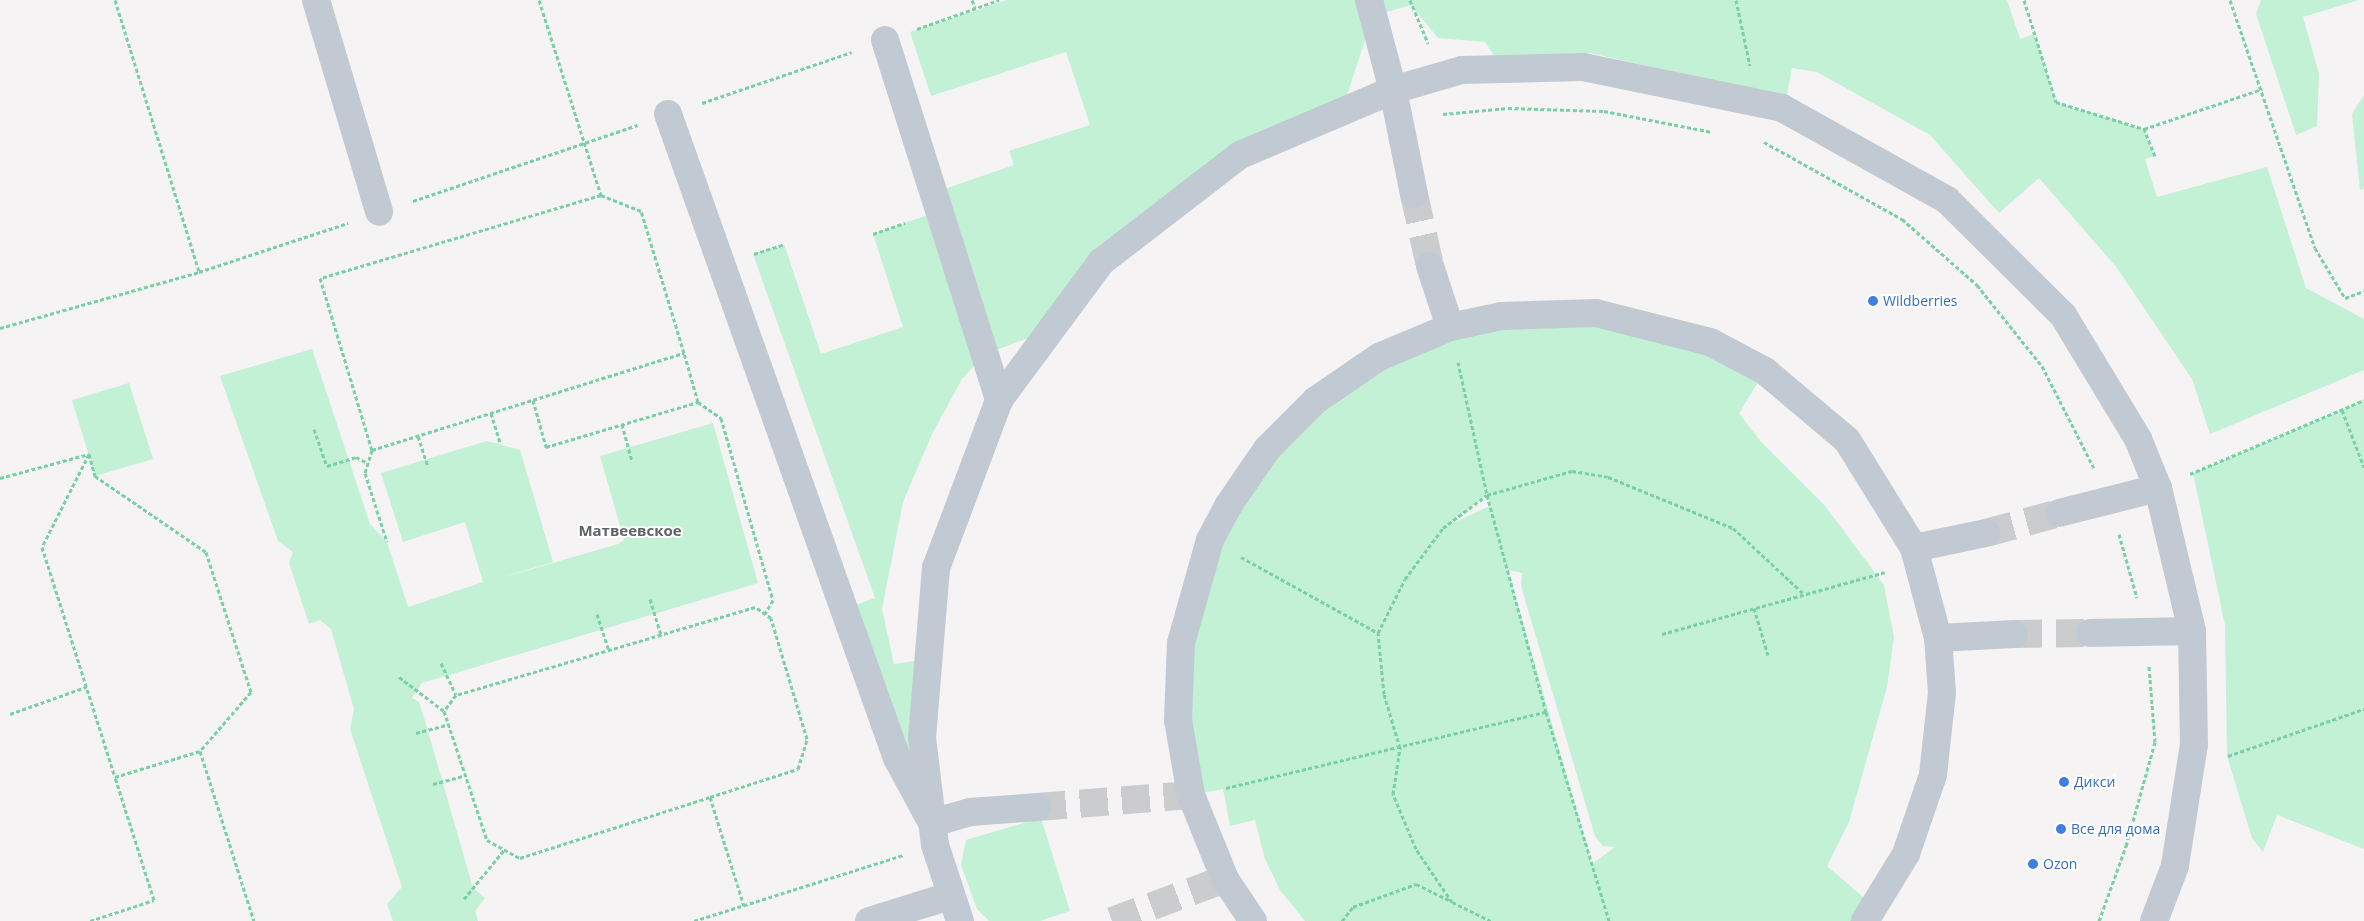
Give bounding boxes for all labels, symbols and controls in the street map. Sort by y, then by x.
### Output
place label: Wildberries [1883,293,1957,309]
marker: Wildberries [1867,295,1879,307]
district label: Матвеевское [578,522,682,540]
place label: Дикси [2074,774,2115,790]
marker: Дикси [2058,776,2070,788]
place label: Все для дома [2071,821,2160,837]
marker: Все для дома [2055,823,2067,835]
place label: Ozon [2043,856,2077,872]
marker: Ozon [2027,858,2039,870]

